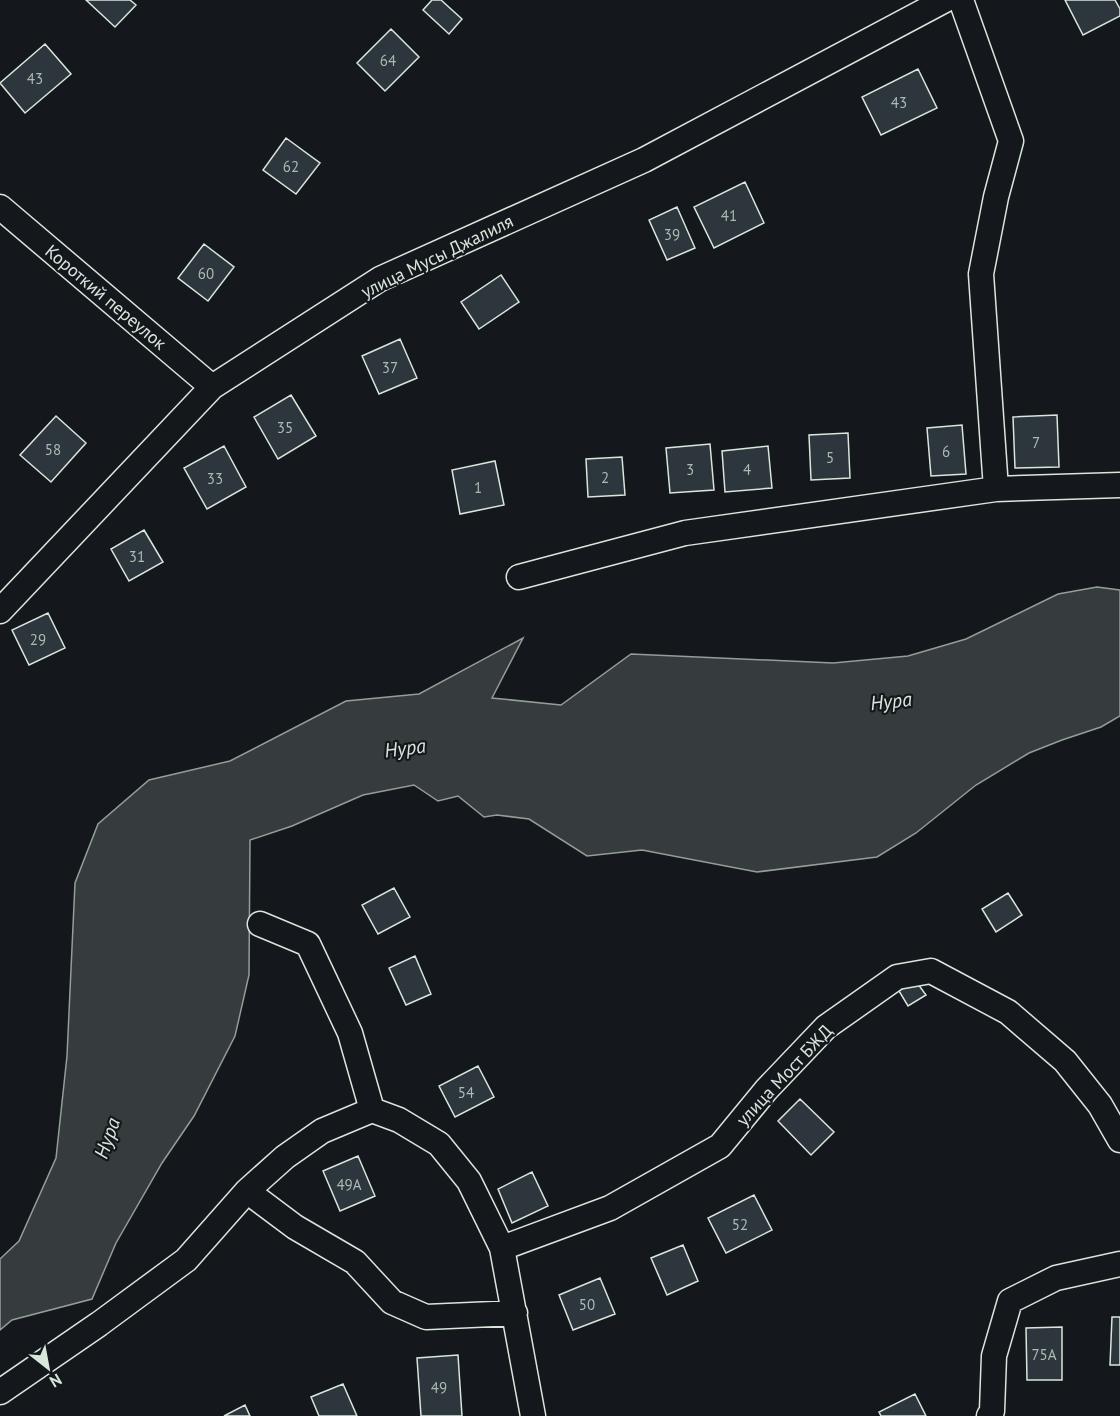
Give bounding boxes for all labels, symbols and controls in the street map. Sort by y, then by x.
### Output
house number: 64 [380,51,396,70]
house number: 43 [27,69,43,88]
house number: 43 [891,93,907,112]
house number: 62 [283,157,299,176]
house number: 41 [721,206,737,225]
street label: улица Мусы Джалиля [357,209,517,303]
house number: 39 [664,225,680,244]
street label: Короткий переулок [41,239,172,355]
house number: 60 [198,264,214,283]
house number: 37 [382,358,398,377]
house number: 35 [277,418,293,437]
house number: 7 [1032,433,1040,452]
house number: 58 [45,440,61,459]
house number: 6 [942,442,950,461]
house number: 5 [826,448,834,467]
house number: 3 [686,460,694,479]
house number: 4 [743,460,751,479]
house number: 2 [601,468,609,487]
house number: 33 [207,469,223,488]
house number: 1 [474,478,482,497]
house number: 31 [129,547,145,566]
house number: 29 [30,630,46,649]
water label: Нура [869,686,913,716]
water label: Нура [383,733,427,763]
street label: улица Мост БЖД [731,1019,837,1131]
house number: 54 [458,1083,474,1102]
water label: Нура [88,1114,126,1162]
house number: 49А [336,1175,362,1194]
house number: 52 [732,1215,748,1234]
house number: 50 [579,1295,595,1314]
north arrow [18,1338,78,1398]
house number: 75А [1031,1345,1057,1364]
text: N [46,1370,65,1392]
house number: 49 [431,1378,447,1397]

